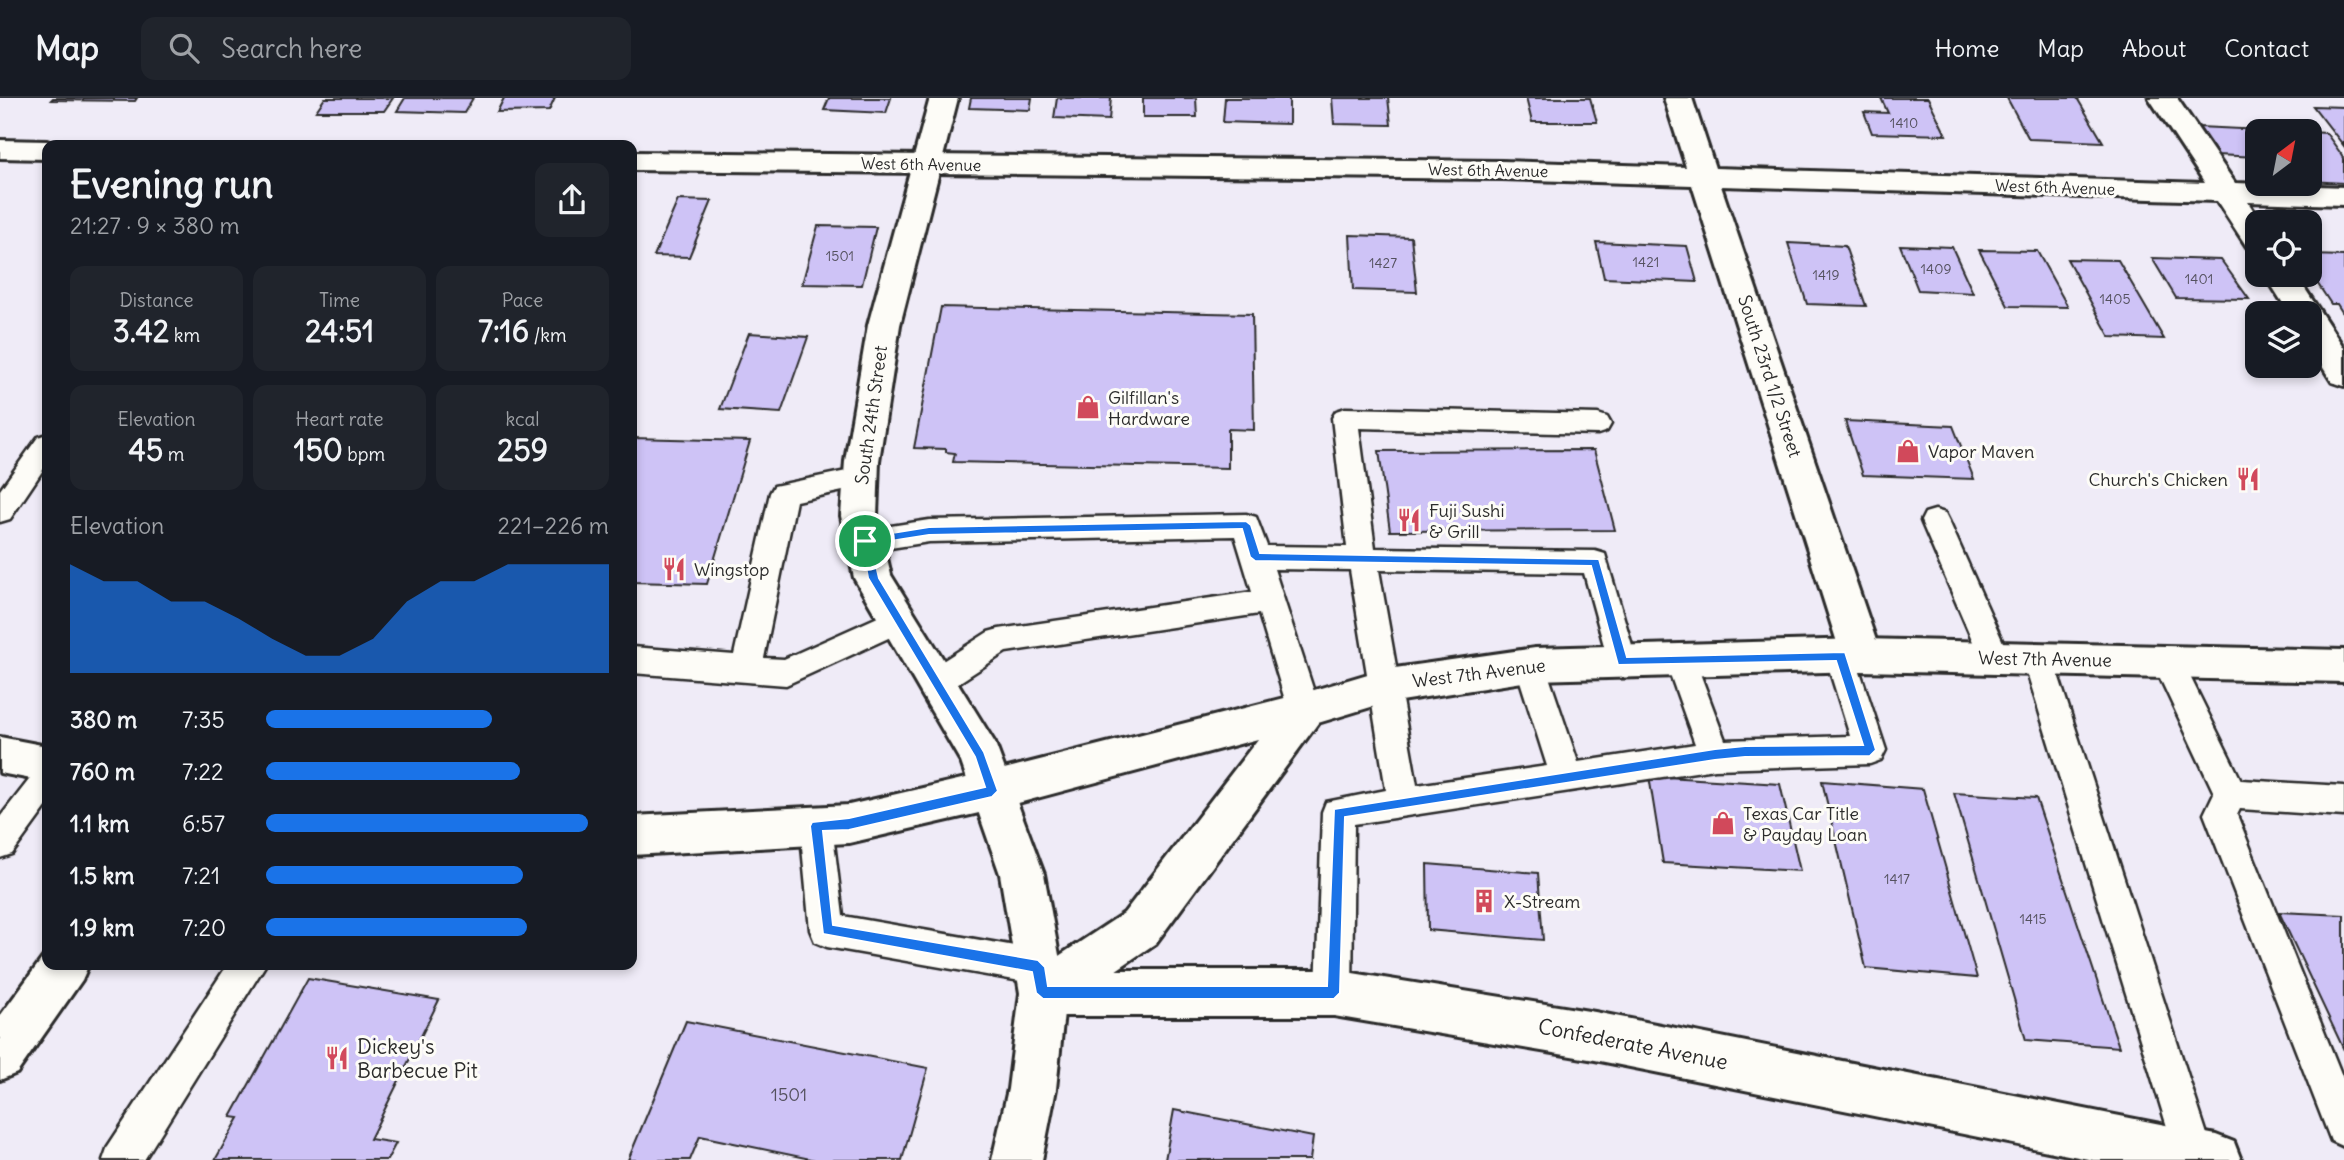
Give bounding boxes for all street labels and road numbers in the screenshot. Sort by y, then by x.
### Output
street label: West 6th Avenue [861,153,981,175]
street label: West 6th Avenue [1428,159,1548,181]
street label: West 6th Avenue [1995,175,2115,199]
street label: South 23rd 1/2 Street [1733,292,1807,460]
street label: South 24th Street [850,344,892,486]
street label: West 7th Avenue [1978,646,2112,672]
street label: West 7th Avenue [1411,653,1547,693]
street label: Confederate Avenue [1536,1012,1730,1076]

